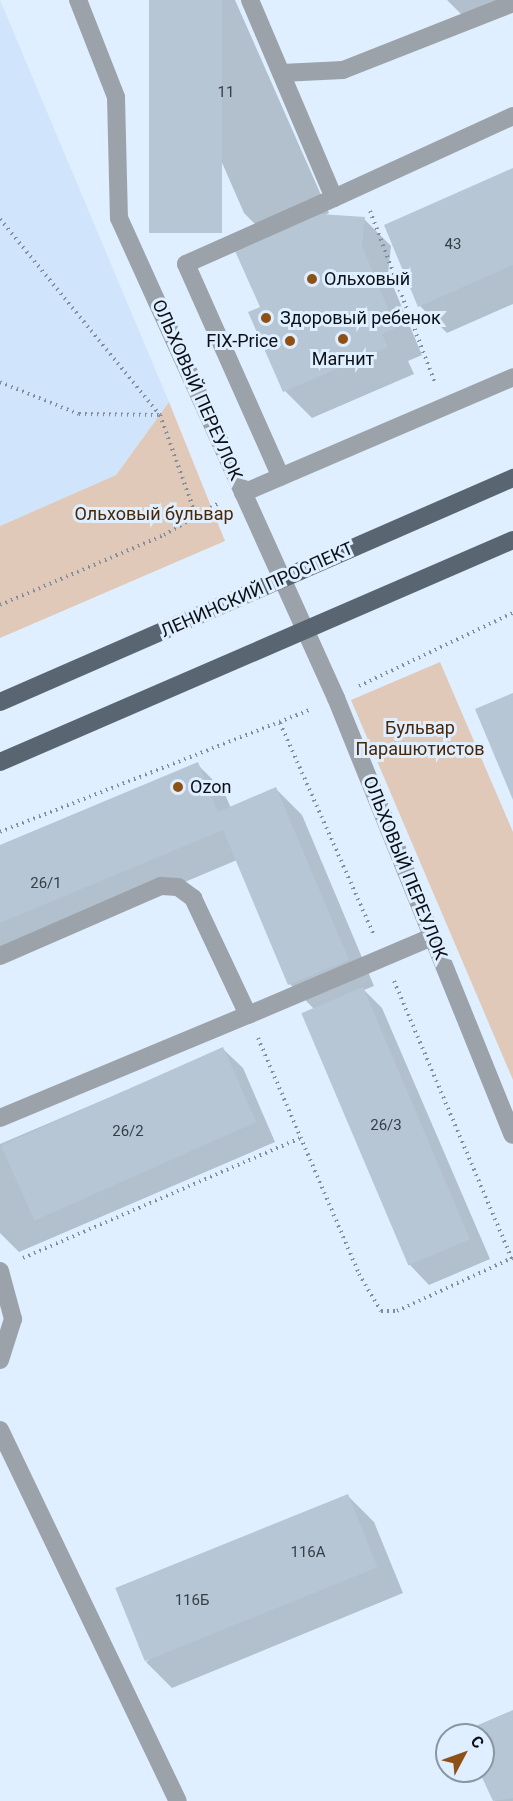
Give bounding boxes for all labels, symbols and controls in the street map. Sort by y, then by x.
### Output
house number: 11 [218,84,234,102]
house number: 43 [445,236,461,254]
place label: Ольховый [324,268,410,290]
marker: Ольховый [305,272,319,286]
street label: ОЛЬХОВЫЙ ПЕРЕУЛОК [147,296,247,484]
place label: Здоровый ребенок [280,307,441,329]
marker: Здоровый ребенок [257,309,275,327]
place label: FIX-Price [206,330,278,352]
marker: Магнит [336,332,350,346]
marker: FIX-Price [283,334,297,348]
place label: Магнит [312,348,374,370]
park label: Ольховый бульвар [74,503,234,525]
street label: ЛЕНИНСКИЙ ПРОСПЕКТ [157,538,357,642]
park label: Бульвар Парашютистов [355,718,485,760]
street label: ОЛЬХОВЫЙ ПЕРЕУЛОК [358,773,452,963]
place label: Ozon [190,776,231,798]
marker: Ozon [171,780,185,794]
house number: 26/1 [30,875,62,893]
house number: 26/3 [370,1117,402,1135]
house number: 26/2 [112,1123,144,1141]
house number: 116А [290,1544,326,1562]
house number: 116Б [175,1592,209,1610]
north arrow [435,1723,495,1783]
text: С [467,1732,488,1752]

